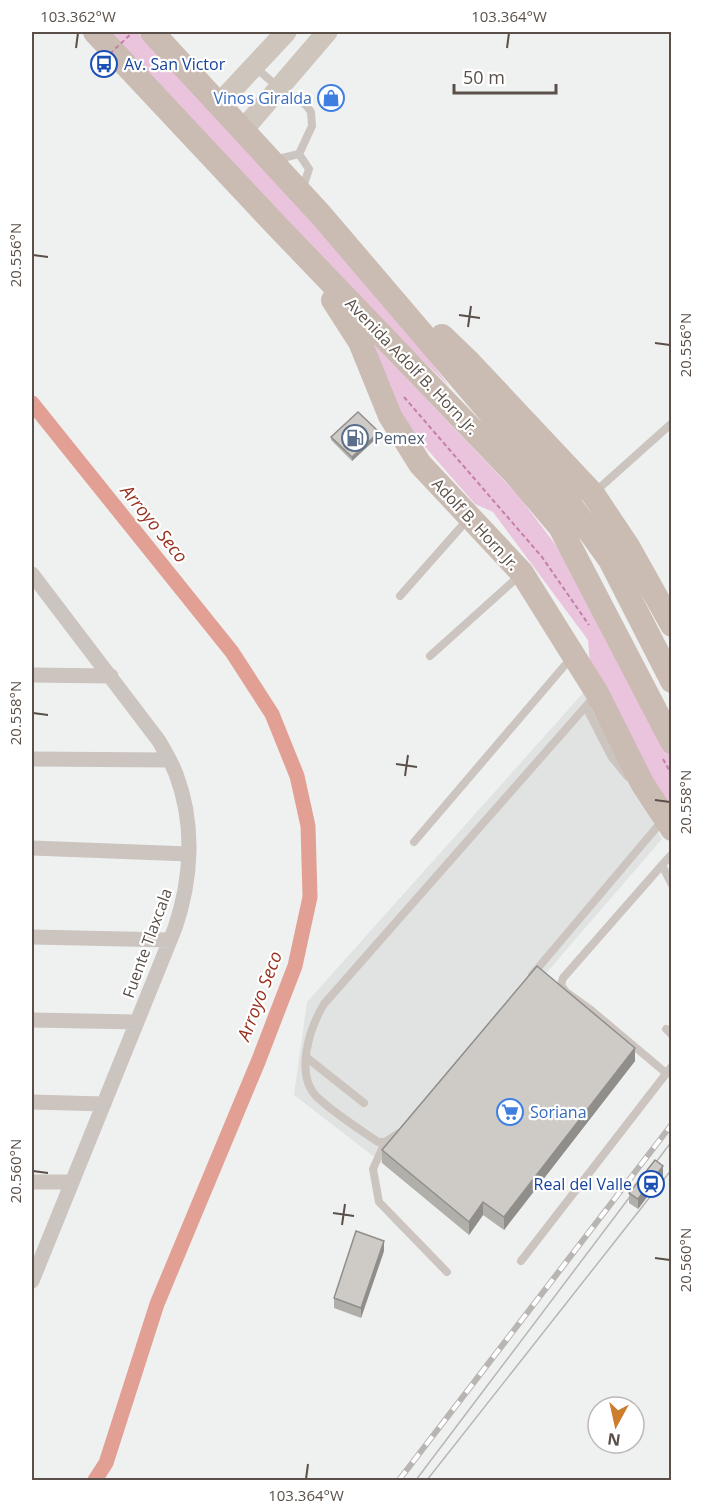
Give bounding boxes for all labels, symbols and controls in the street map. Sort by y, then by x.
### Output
text: 103.362°W [40,6,116,26]
text: 103.364°W [471,6,547,26]
bus stop icon: Av. San Victor [89,49,119,79]
place label: Av. San Victor [124,53,226,75]
scale bar [454,57,556,95]
text: 50 m [463,65,505,89]
shop icon: Vinos Giralda [316,83,346,113]
place label: Vinos Giralda [213,87,312,109]
text: 20.556°N [5,223,25,287]
street label: Avenida Adolf B. Horn Jr. [341,293,483,439]
text: 20.556°N [675,313,695,377]
fuel station icon: Pemex [340,423,370,453]
place label: Pemex [374,427,425,449]
street label: Adolf B. Horn Jr. [427,473,525,575]
water label: Arroyo Seco [115,478,194,567]
text: 20.558°N [5,681,25,745]
text: 20.558°N [675,770,695,834]
street label: Fuente Tlaxcala [117,885,177,1001]
water label: Arroyo Seco [230,948,287,1046]
supermarket icon: Soriana [495,1097,525,1127]
place label: Soriana [530,1101,587,1123]
text: 20.560°N [5,1139,25,1203]
station icon: Real del Valle [636,1169,666,1199]
place label: Real del Valle [534,1173,632,1195]
text: 20.560°N [675,1228,695,1292]
north arrow [586,1395,646,1455]
text: N [606,1428,622,1452]
text: 103.364°W [268,1485,344,1505]

